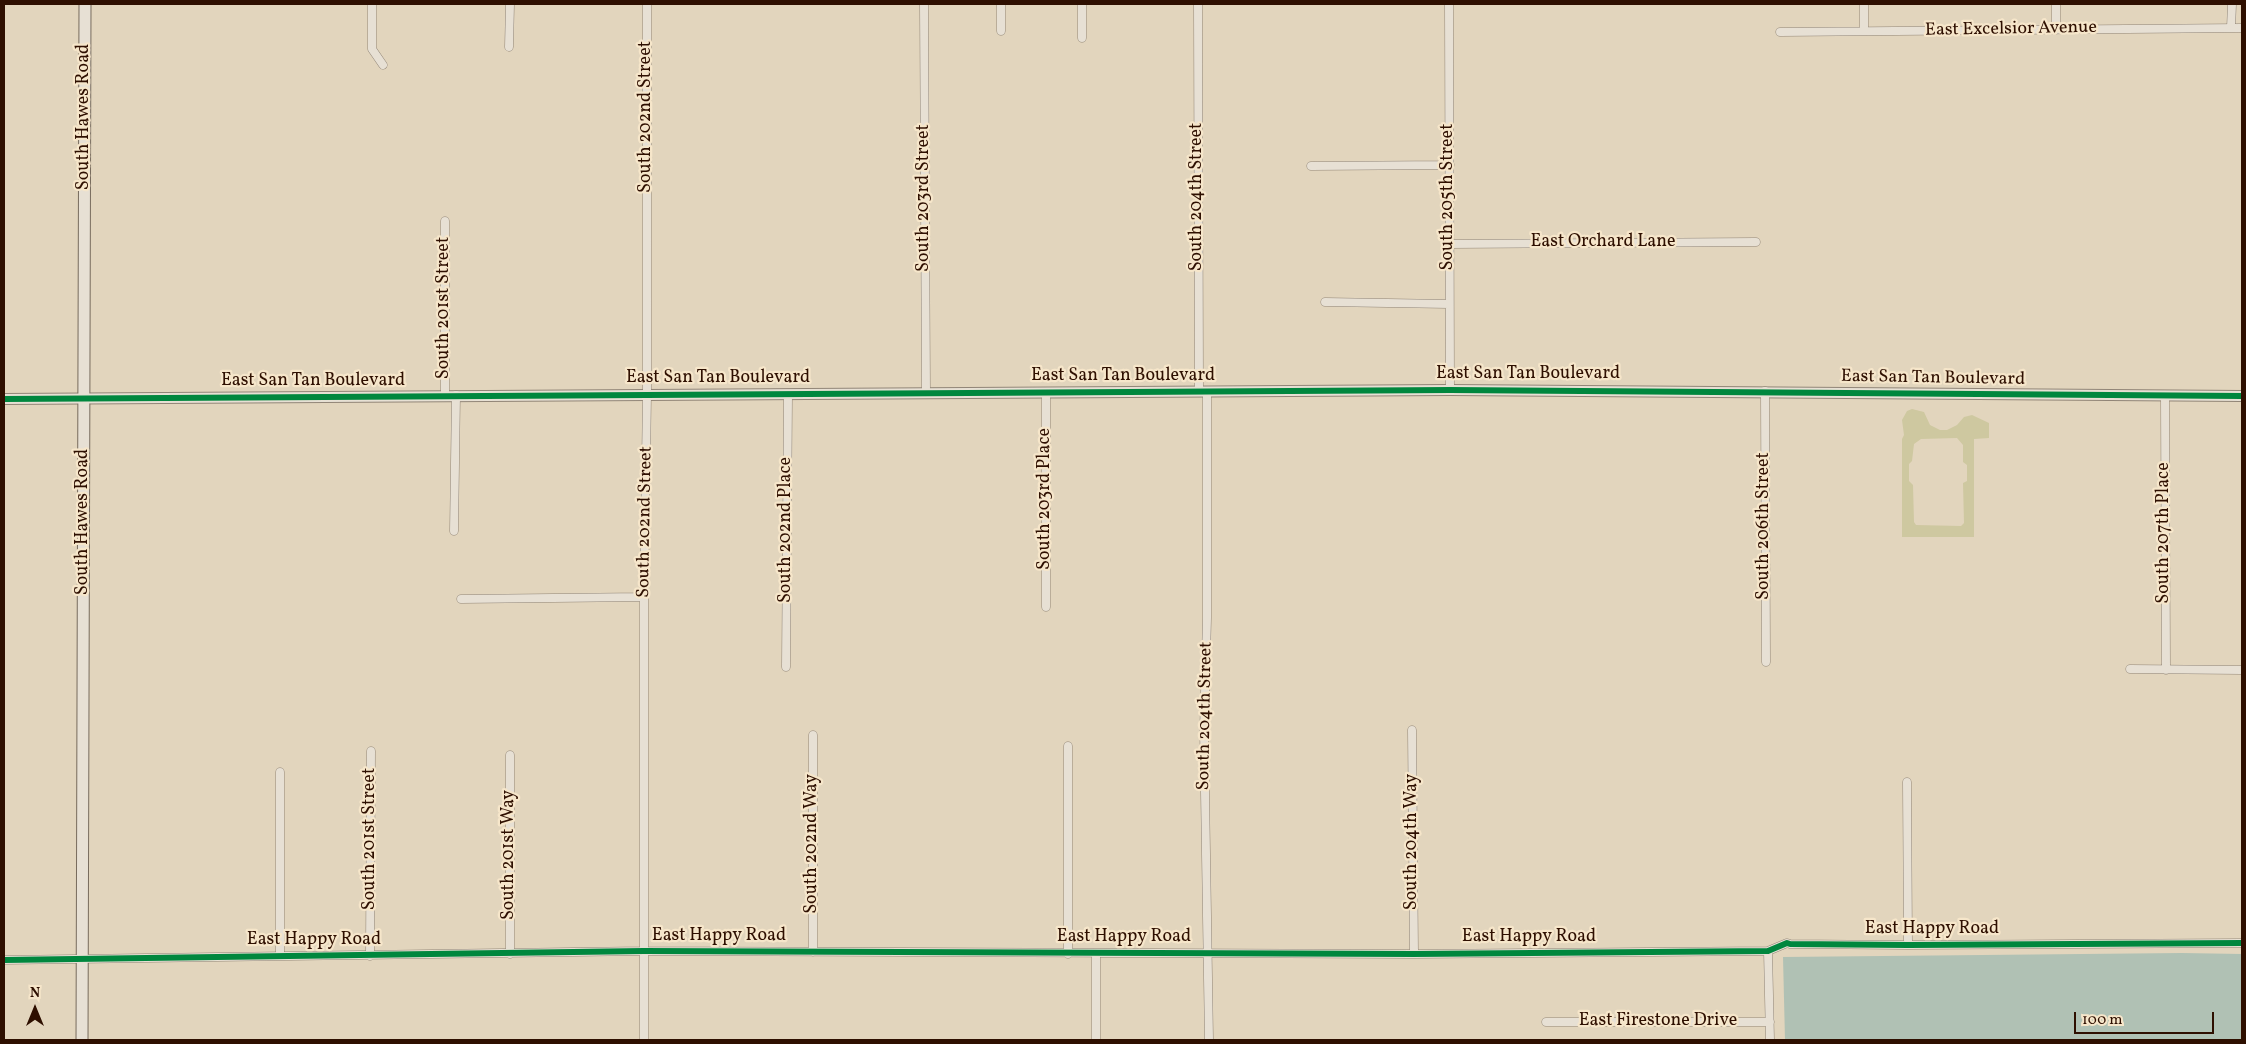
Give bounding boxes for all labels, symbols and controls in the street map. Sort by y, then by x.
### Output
street label: East Excelsior Avenue [1925,18,2097,42]
street label: South 202nd Street [636,41,658,193]
street label: South Hawes Road [74,44,96,190]
street label: South 204th Street [1187,123,1209,271]
street label: South 203rd Street [914,124,936,272]
street label: South 205th Street [1438,124,1460,270]
street label: East Orchard Lane [1530,232,1676,254]
street label: South 201st Street [434,237,456,379]
street label: East San Tan Boulevard [1436,364,1620,386]
street label: East San Tan Boulevard [1031,366,1215,388]
street label: East San Tan Boulevard [1841,367,2025,391]
street label: East San Tan Boulevard [626,368,810,390]
street label: East San Tan Boulevard [221,371,405,393]
street label: South 203rd Place [1035,428,1057,570]
street label: South 202nd Street [634,446,658,598]
street label: South Hawes Road [73,449,95,595]
street label: South 206th Street [1754,452,1776,600]
street label: South 202nd Place [776,457,798,603]
street label: South 207th Place [2154,462,2176,604]
street label: South 204th Street [1194,641,1218,791]
street label: South 201st Street [360,768,382,910]
street label: South 202nd Way [802,774,824,914]
street label: South 204th Way [1402,774,1424,910]
street label: South 201st Way [499,790,521,920]
street label: East Happy Road [1865,919,1999,941]
street label: East Happy Road [652,926,786,948]
street label: East Happy Road [1057,927,1191,949]
street label: East Happy Road [1462,927,1596,949]
street label: East Happy Road [247,930,381,952]
north arrow [10,984,60,1034]
text: N [30,984,40,1003]
scale bar [2076,1002,2216,1034]
text: 100 m [2082,1010,2122,1031]
street label: East Firestone Drive [1579,1011,1737,1033]

